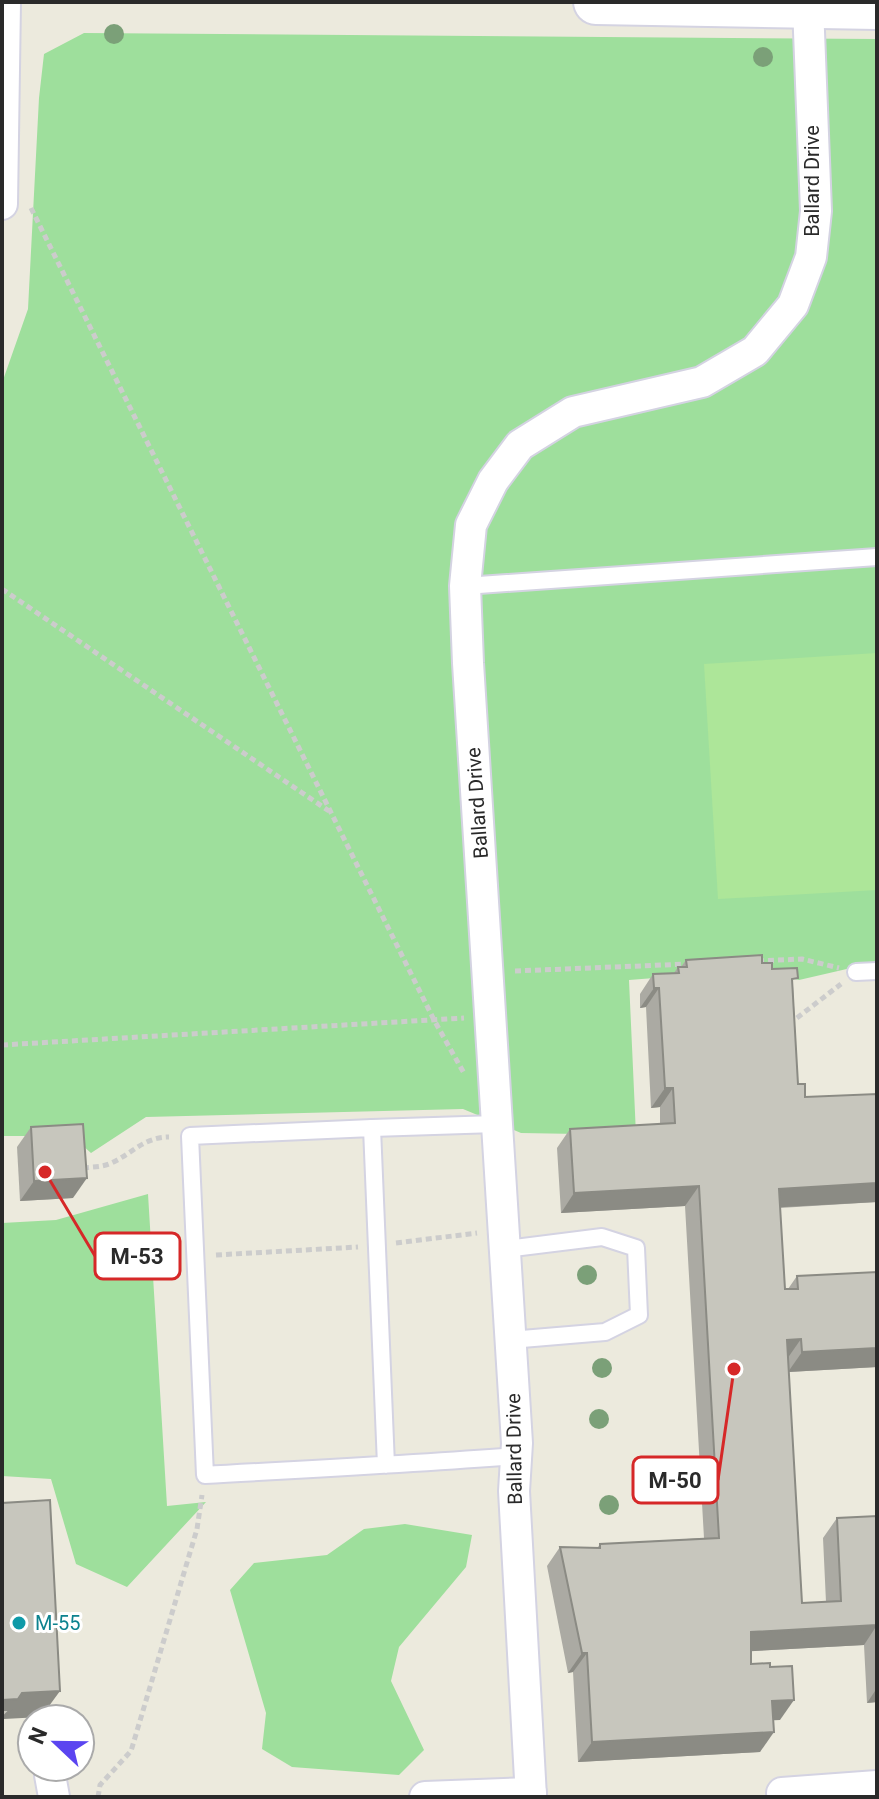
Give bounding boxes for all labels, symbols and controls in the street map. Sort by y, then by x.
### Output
street label: Ballard Drive [800,125,824,237]
street label: Ballard Drive [461,746,493,860]
callout: M-53 [95,1233,180,1279]
text: M-53 [110,1244,164,1269]
street label: Ballard Drive [501,1393,527,1505]
callout: M-50 [633,1457,718,1503]
text: M-50 [648,1468,702,1493]
place label: M-55 [35,1611,80,1635]
marker: M-55 [10,1614,28,1632]
north arrow [16,1703,96,1783]
text: N [23,1724,52,1748]

